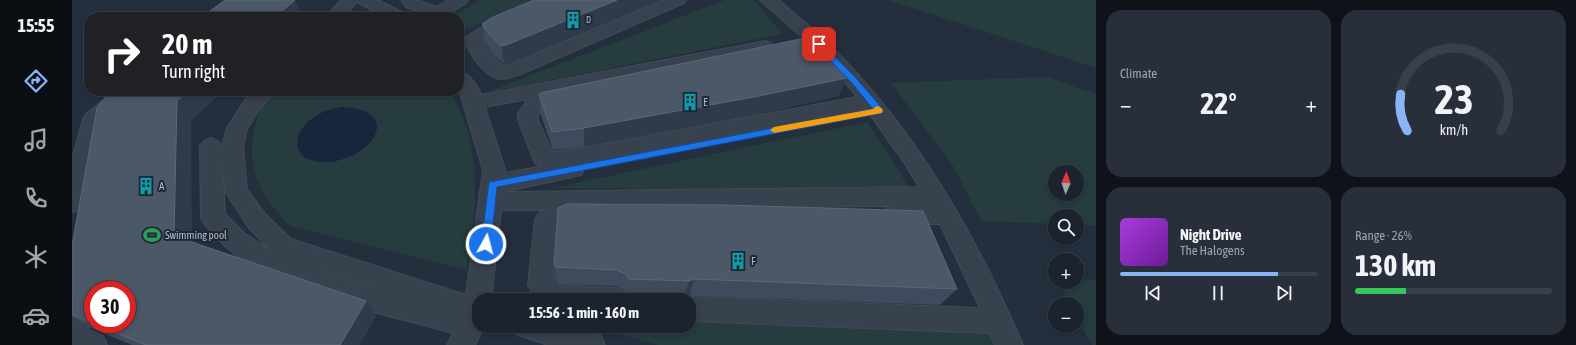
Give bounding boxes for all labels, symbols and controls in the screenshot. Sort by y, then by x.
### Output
building icon: D [563,10,583,30]
text: 15:55 [17,15,55,36]
place label: D [586,15,591,25]
pin [802,27,836,61]
icon: right [96,28,148,80]
text: 20 m [162,28,212,60]
icon: arrive [808,33,830,55]
text: Turn right [162,61,225,82]
text: Climate [1120,66,1157,81]
icon: directions [22,67,50,95]
text: 23 [1434,75,1473,123]
text: 22° [1200,86,1237,120]
text: − [1120,91,1131,117]
text: + [1306,91,1317,117]
building icon: E [680,92,700,112]
place label: E [703,96,708,108]
text: km/h [1439,122,1468,138]
icon: music [22,126,50,154]
north arrow [1048,165,1084,201]
map controls [1048,165,1084,333]
building icon: A [136,176,156,196]
place label: A [159,180,165,192]
icon: phone [22,184,50,212]
button: search [1048,209,1084,245]
position arrow [465,223,507,265]
sports icon: Swimming pool [142,225,162,245]
text: Night Drive [1180,226,1242,243]
text: Range · 26% [1355,228,1412,243]
place label: Swimming pool [165,229,227,241]
icon: climate [22,243,50,271]
text: The Halogens [1180,243,1245,258]
text: 130 km [1355,248,1436,282]
building icon: F [728,251,748,271]
button: + [1048,253,1084,289]
place label: F [751,255,756,267]
speed limit sign: 30 [84,281,136,333]
icon: previous [1142,282,1164,304]
icon: pause [1207,282,1229,304]
icon: next [1273,282,1295,304]
button: − [1048,297,1084,333]
icon: car [22,302,50,330]
text: 15:56 · 1 min · 160 m [529,304,639,321]

